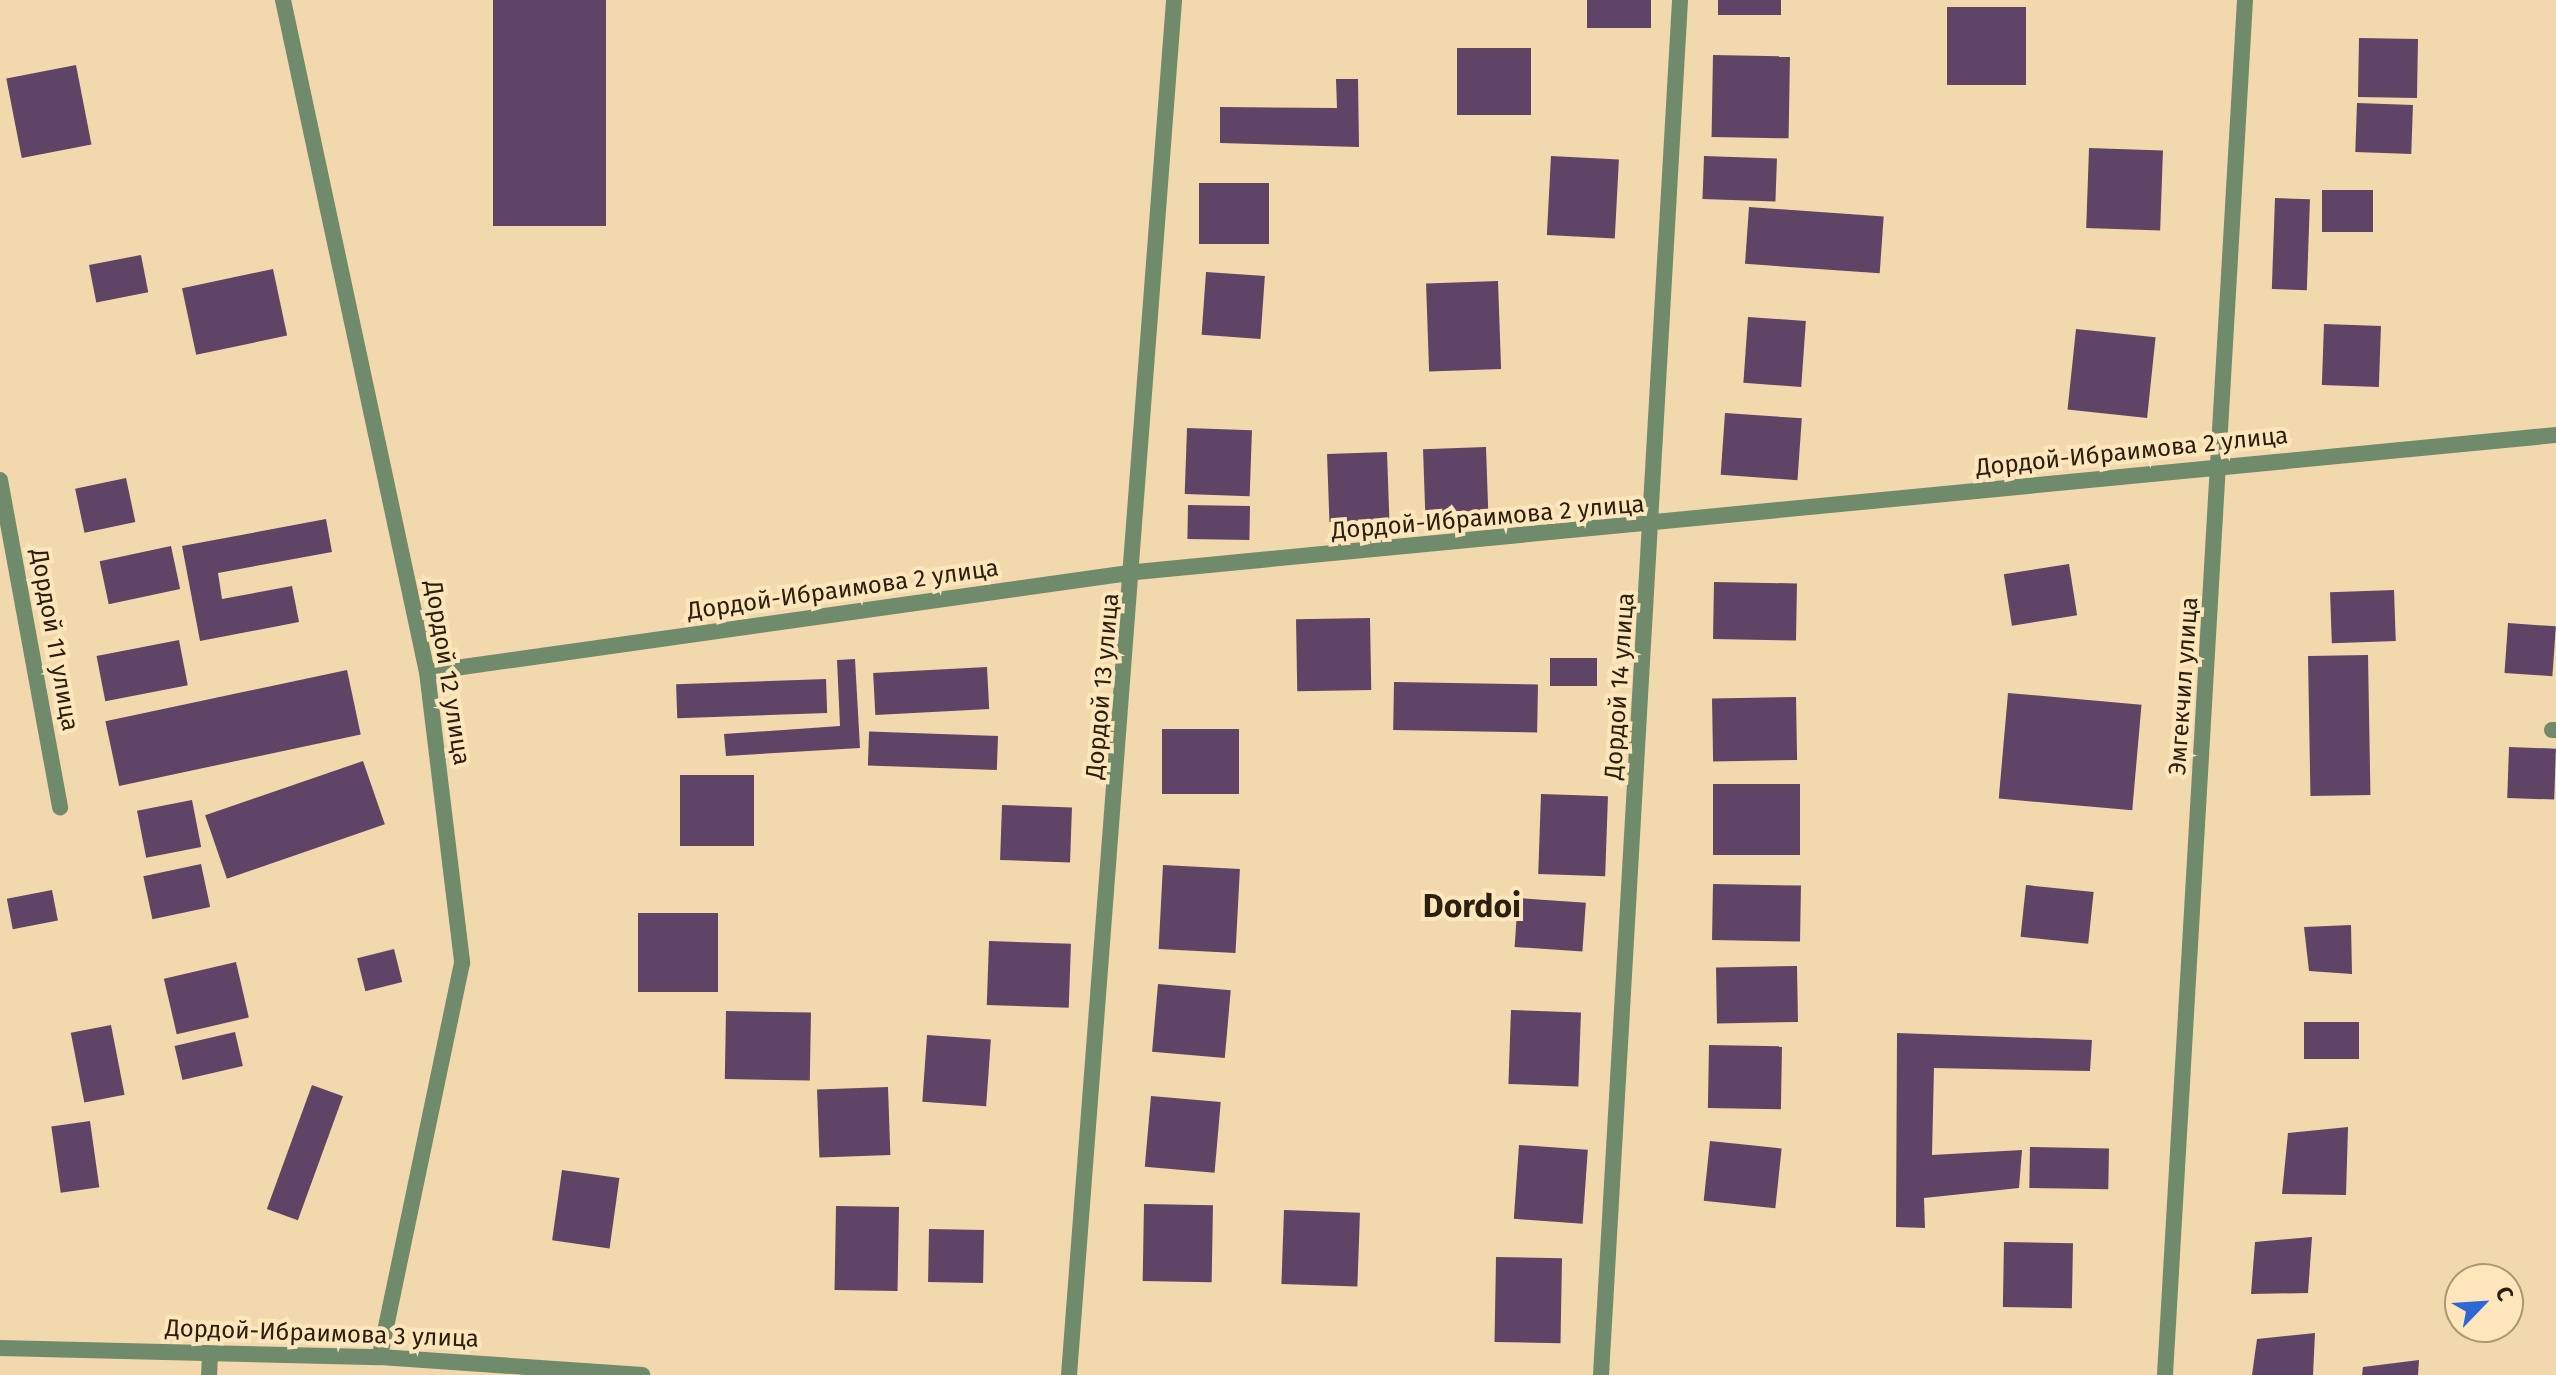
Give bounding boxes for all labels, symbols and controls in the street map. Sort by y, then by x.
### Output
street label: Дордой-Ибраимова 2 улица [1974,421,2290,483]
street label: Дордой-Ибраимова 2 улица [1330,490,1646,546]
street label: Дордой 11 улица [24,547,84,733]
street label: Дордой-Ибраимова 2 улица [686,554,1000,626]
street label: Дордой 12 улица [418,579,476,767]
street label: Дордой 13 улица [1081,592,1125,780]
street label: Дордой 14 улица [1599,592,1641,780]
street label: Эмгекчил улица [2163,596,2205,776]
district label: Dordoi [1423,887,1521,925]
north arrow [2444,1263,2524,1343]
text: С [2489,1282,2519,1305]
street label: Дордой-Ибраимова 3 улица [165,1314,479,1354]

